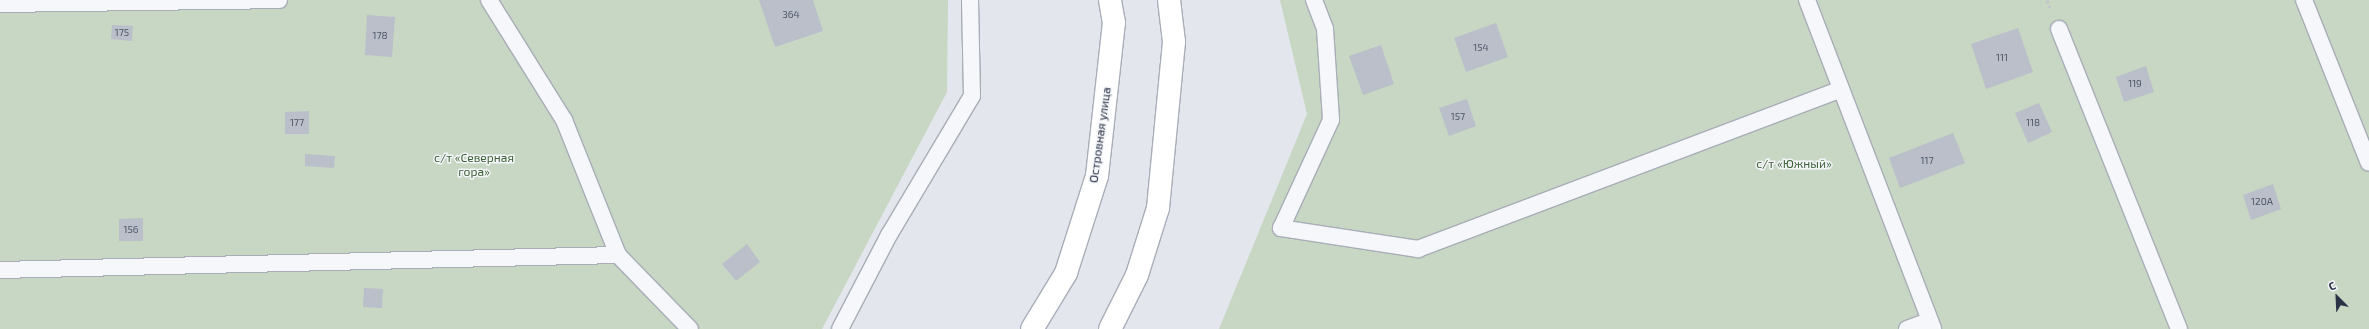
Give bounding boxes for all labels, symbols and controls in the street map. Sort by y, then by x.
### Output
house number: 364 [782,9,800,21]
house number: 175 [115,27,129,39]
house number: 178 [372,30,388,42]
house number: 154 [1473,42,1489,54]
house number: 111 [1996,52,2008,64]
house number: 119 [2128,78,2142,90]
street label: Островная улица [1086,86,1114,184]
house number: 157 [1451,111,1465,123]
house number: 177 [290,117,304,129]
house number: 118 [2026,117,2040,129]
park label: с/т «Северная гора» [434,151,514,179]
house number: 117 [1920,155,1934,167]
park label: с/т «Южный» [1756,157,1832,171]
house number: 120А [2251,196,2273,208]
house number: 156 [123,224,139,236]
north arrow [2317,277,2357,317]
text: С [2326,278,2338,293]

